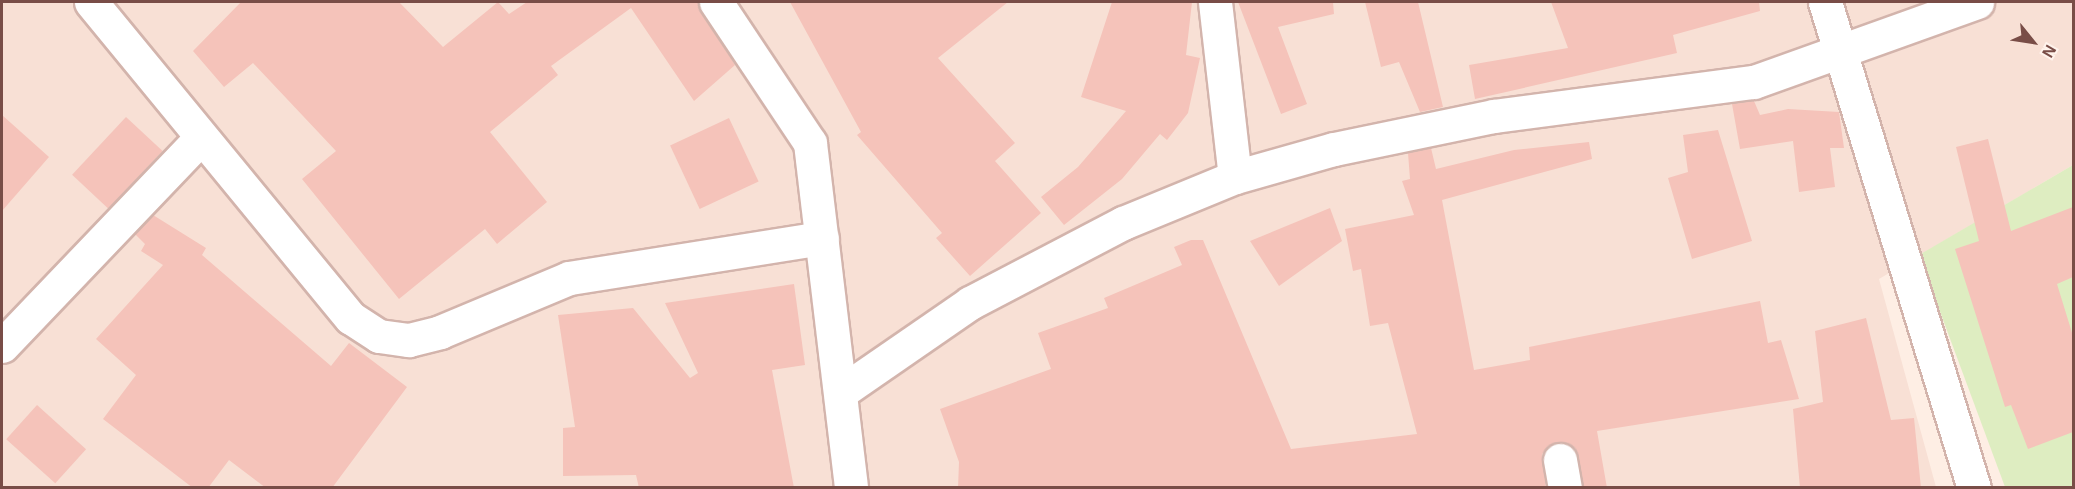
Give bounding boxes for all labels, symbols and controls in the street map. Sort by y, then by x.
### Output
north arrow [2003,12,2063,72]
text: N [2039,42,2059,61]

